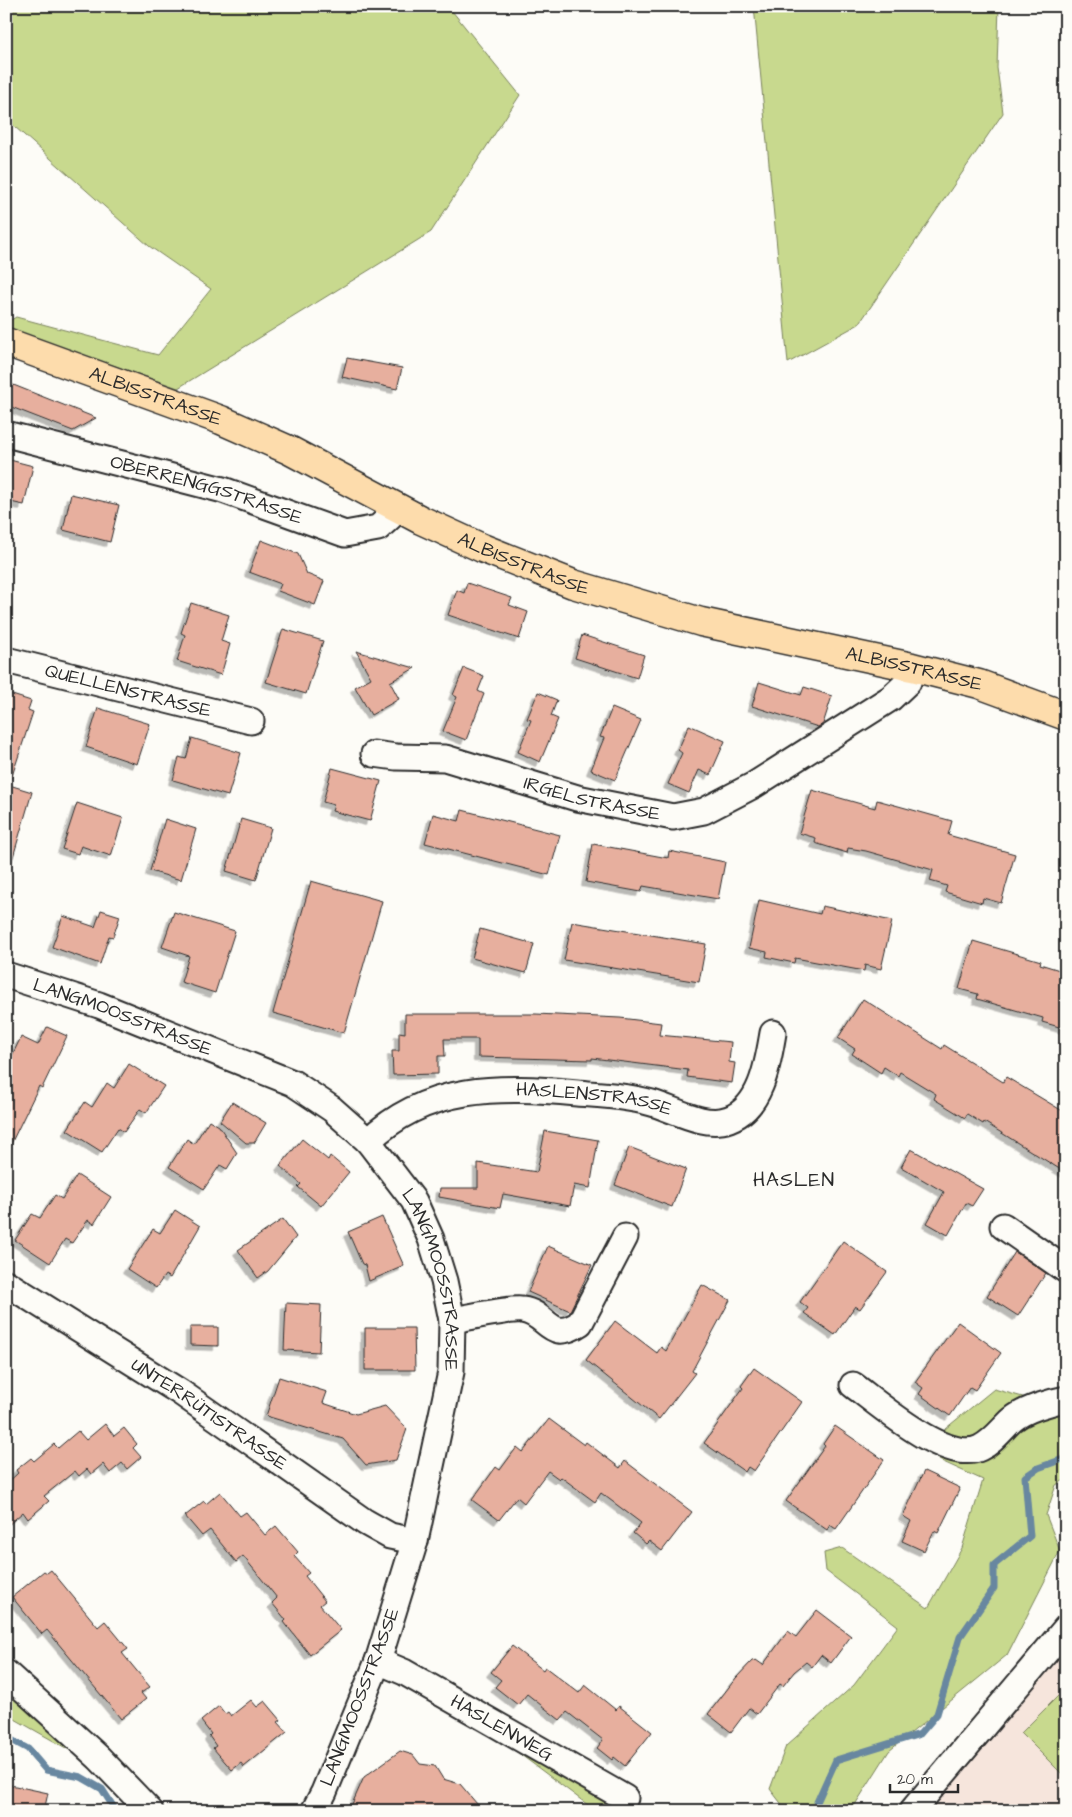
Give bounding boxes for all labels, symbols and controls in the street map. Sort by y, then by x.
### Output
street label: ALBISSTRASSE [85,360,226,433]
street label: OBERRENGGSTRASSE [107,448,306,531]
street label: ALBISSTRASSE [453,525,592,602]
street label: ALBISSTRASSE [843,640,985,698]
street label: QUELLENSTRASSE [42,657,214,724]
street label: IRGELSTRASSE [521,769,663,828]
street label: LANGMOOSSTRASSE [30,971,216,1063]
street label: HASLENSTRASSE [516,1076,676,1123]
district label: HASLEN [753,1166,835,1194]
street label: LANGMOOSSTRASSE [395,1182,466,1371]
street label: UNTERRÜTISTRASSE [126,1351,293,1477]
street label: LANGMOOSSTRASSE [313,1604,407,1790]
street label: HASLENWEG [446,1688,558,1768]
scale bar [890,1762,957,1794]
text: 20 m [897,1769,933,1790]

